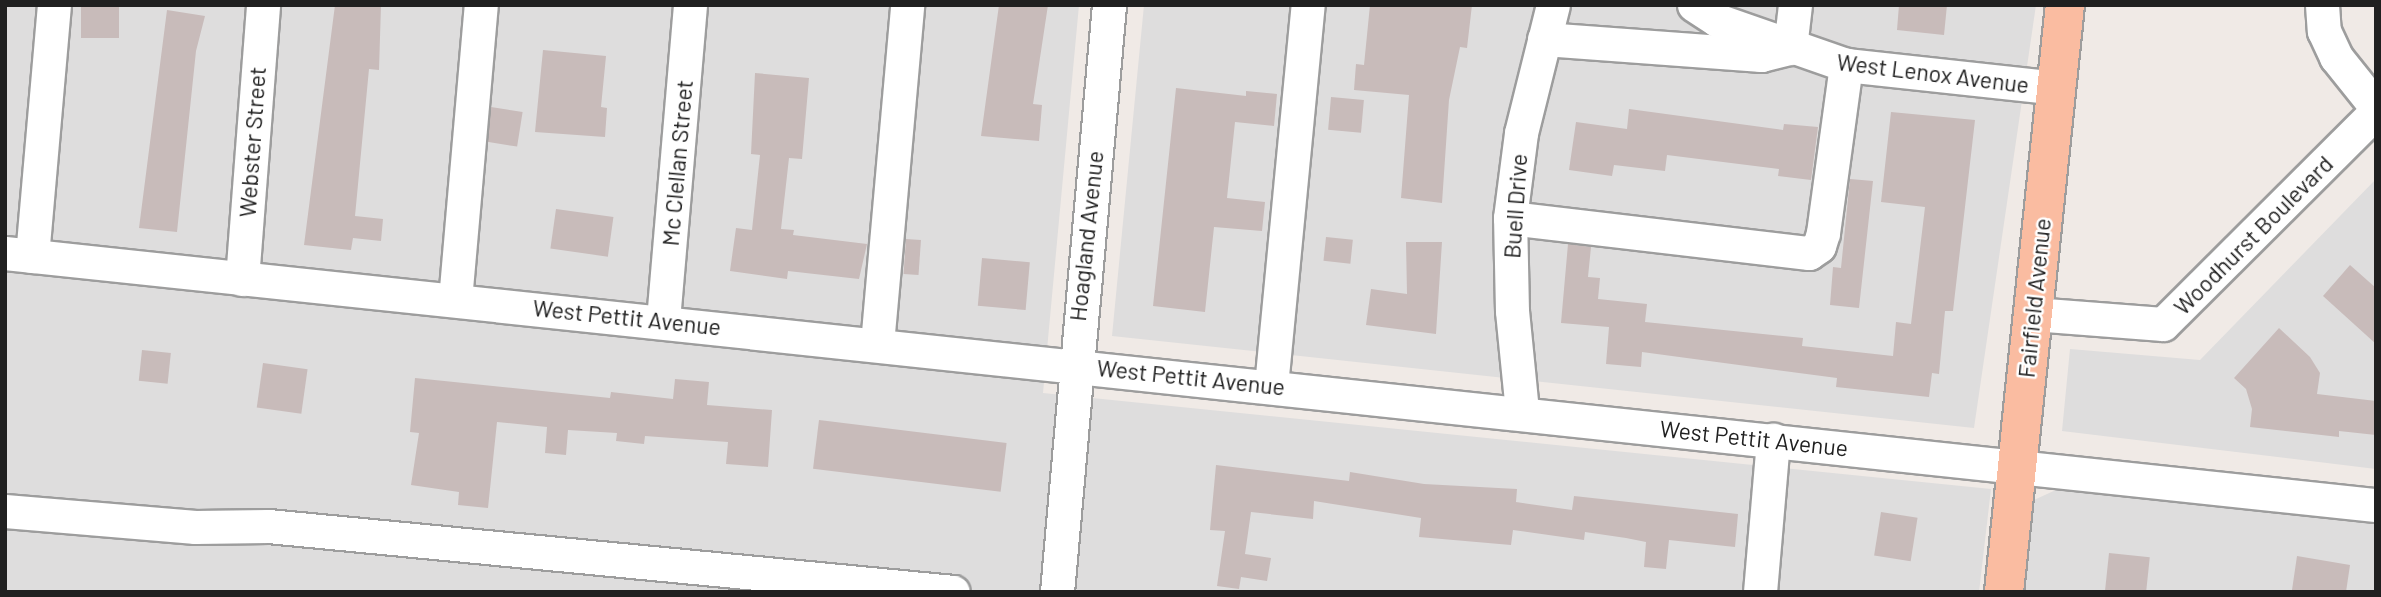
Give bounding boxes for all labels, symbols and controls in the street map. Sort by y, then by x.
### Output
street label: West Lenox Avenue [1835,48,2031,98]
street label: Webster Street [233,66,271,218]
street label: Mc Clellan Street [656,79,698,247]
street label: Hoagland Avenue [1063,149,1109,323]
street label: Woodhurst Boulevard [2168,150,2338,320]
street label: Buell Drive [1498,153,1532,259]
street label: Fairfield Avenue [2012,217,2056,379]
street label: West Pettit Avenue [532,293,722,341]
street label: West Pettit Avenue [1096,353,1286,401]
street label: West Pettit Avenue [1659,414,1849,462]

